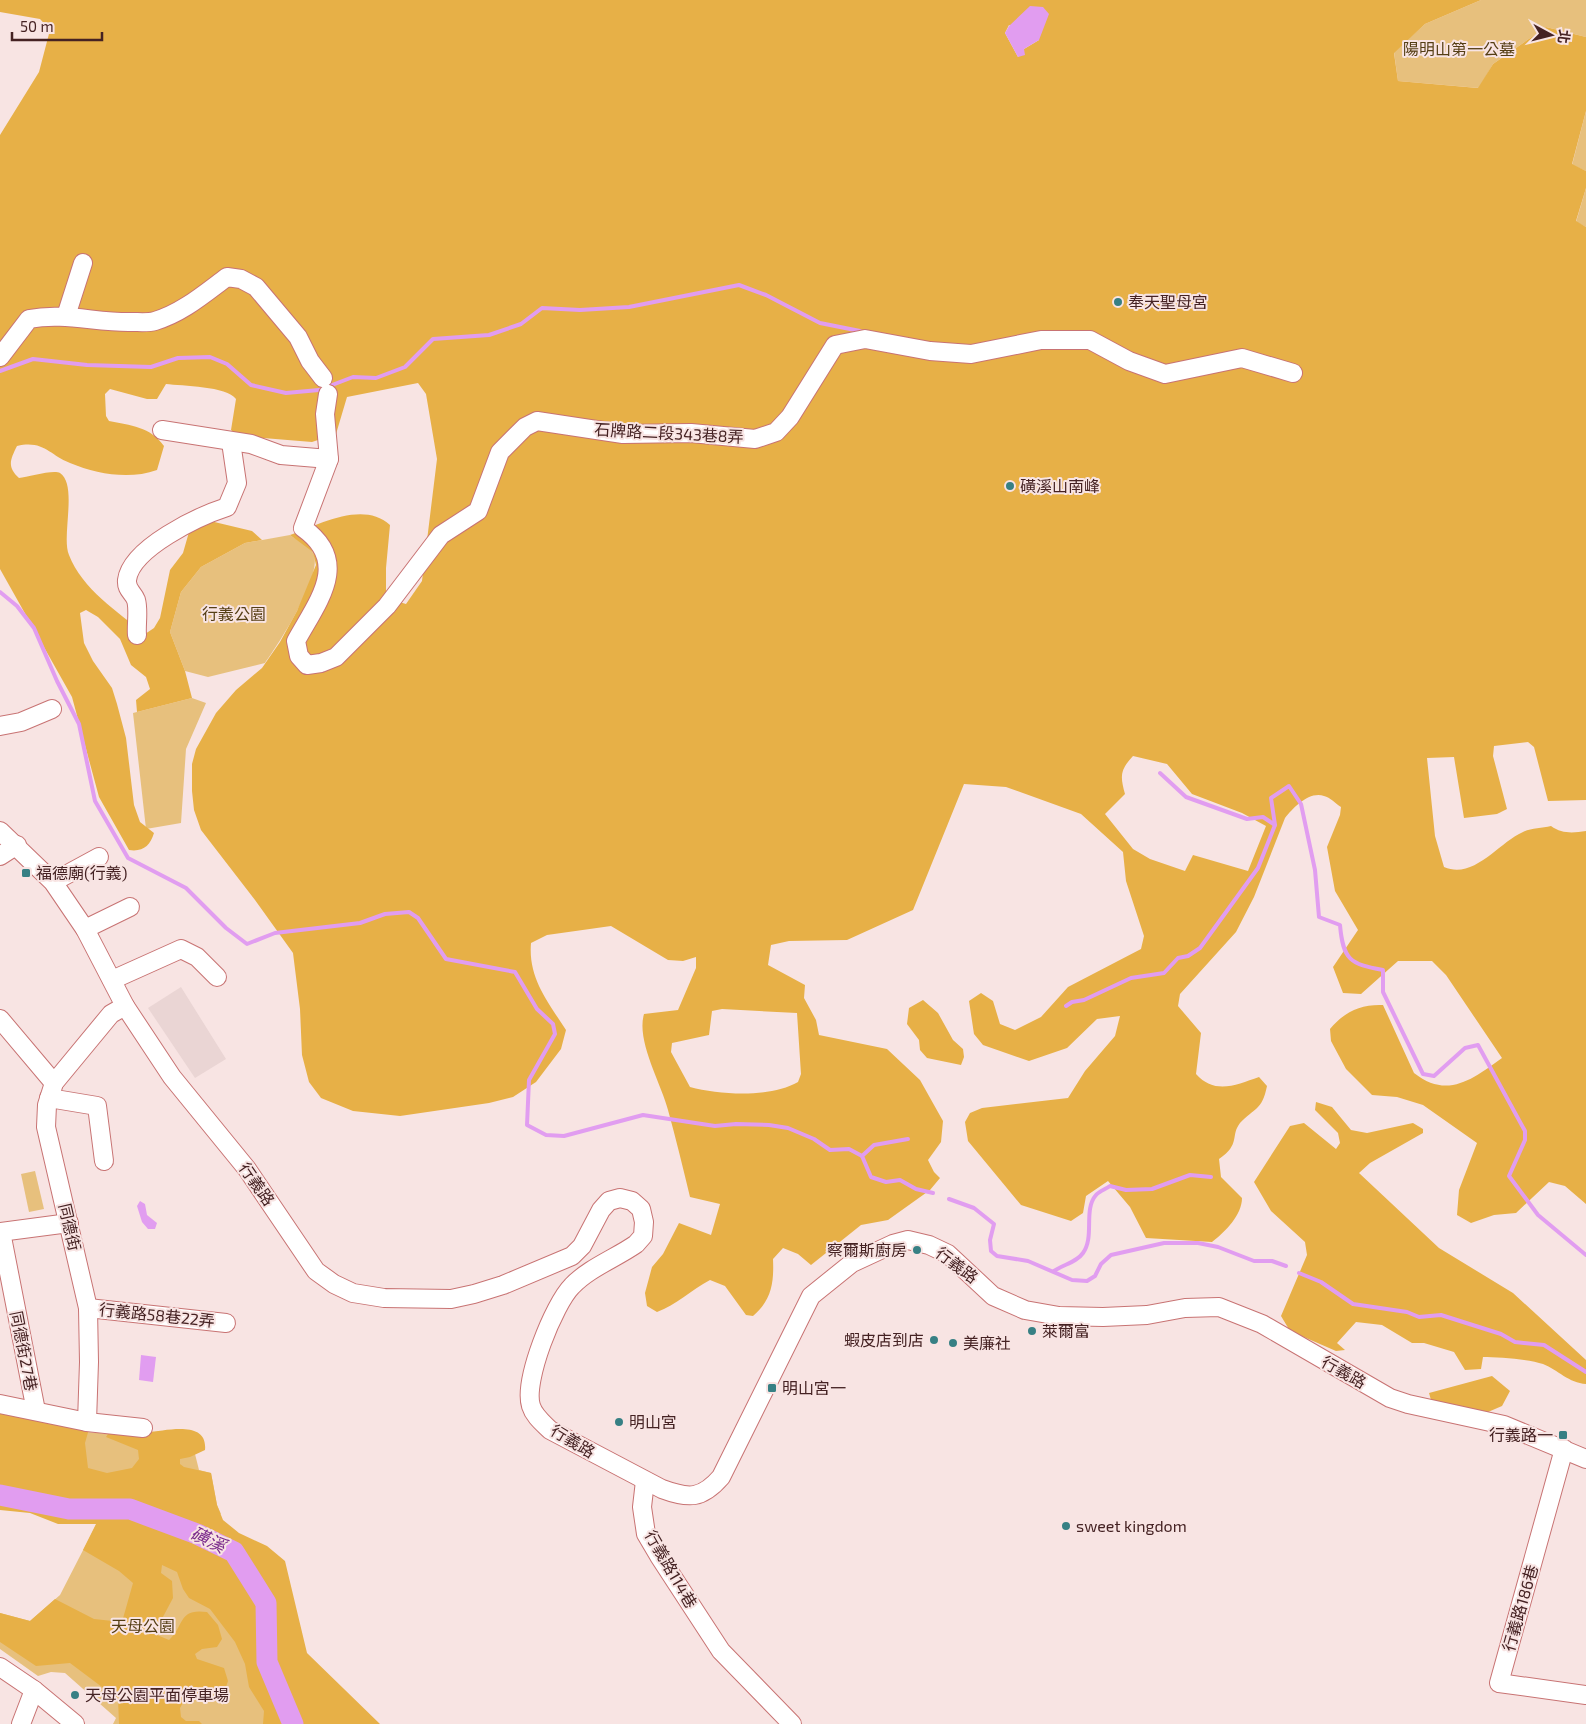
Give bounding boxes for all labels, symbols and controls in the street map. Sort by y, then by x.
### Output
scale bar [12,10,102,42]
north arrow [1526,10,1576,60]
text: 50 m [20,17,54,35]
text: 北 [1555,29,1574,45]
park label: 陽明山第一公墓 [1403,39,1515,58]
place label: 奉天聖母宮 [1128,292,1208,311]
marker: 奉天聖母宮 [1112,296,1124,308]
street label: 石牌路二段343巷8弄 [594,419,744,446]
place label: 磺溪山南峰 [1020,476,1100,495]
marker: 磺溪山南峰 [1004,480,1016,492]
park label: 行義公園 [202,604,266,623]
place label: 福德廟(行義) [36,863,128,882]
marker: 福德廟(行義) [20,867,32,879]
street label: 行義路 [236,1159,279,1209]
street label: 同德街 [56,1201,85,1252]
place label: 察爾斯廚房 [827,1240,907,1259]
street label: 行義路 [932,1243,982,1287]
marker: 察爾斯廚房 [911,1244,923,1256]
street label: 行義路58巷22弄 [98,1299,216,1330]
street label: 同德街27巷 [7,1309,42,1393]
place label: 萊爾富 [1042,1321,1090,1340]
marker: 萊爾富 [1026,1325,1038,1337]
place label: 蝦皮店到店 [844,1330,924,1349]
place label: 美廉社 [963,1333,1011,1352]
marker: 蝦皮店到店 [928,1334,940,1346]
marker: 美廉社 [947,1337,959,1349]
street label: 行義路 [1319,1352,1370,1392]
place label: 明山宮一 [782,1378,846,1397]
marker: 明山宮一 [766,1382,778,1394]
place label: 明山宮 [629,1412,677,1431]
marker: 明山宮 [613,1416,625,1428]
street label: 行義路 [548,1420,599,1461]
place label: 行義路一 [1489,1425,1553,1444]
marker: 行義路一 [1557,1429,1569,1441]
place label: sweet kingdom [1076,1516,1187,1535]
marker: sweet kingdom [1060,1520,1072,1532]
water label: 磺溪 [187,1522,232,1558]
street label: 行義路114巷 [642,1527,701,1611]
street label: 行義路186巷 [1498,1562,1541,1653]
park label: 天母公園 [111,1616,175,1635]
place label: 天母公園平面停車場 [85,1685,229,1704]
marker: 天母公園平面停車場 [69,1689,81,1701]

